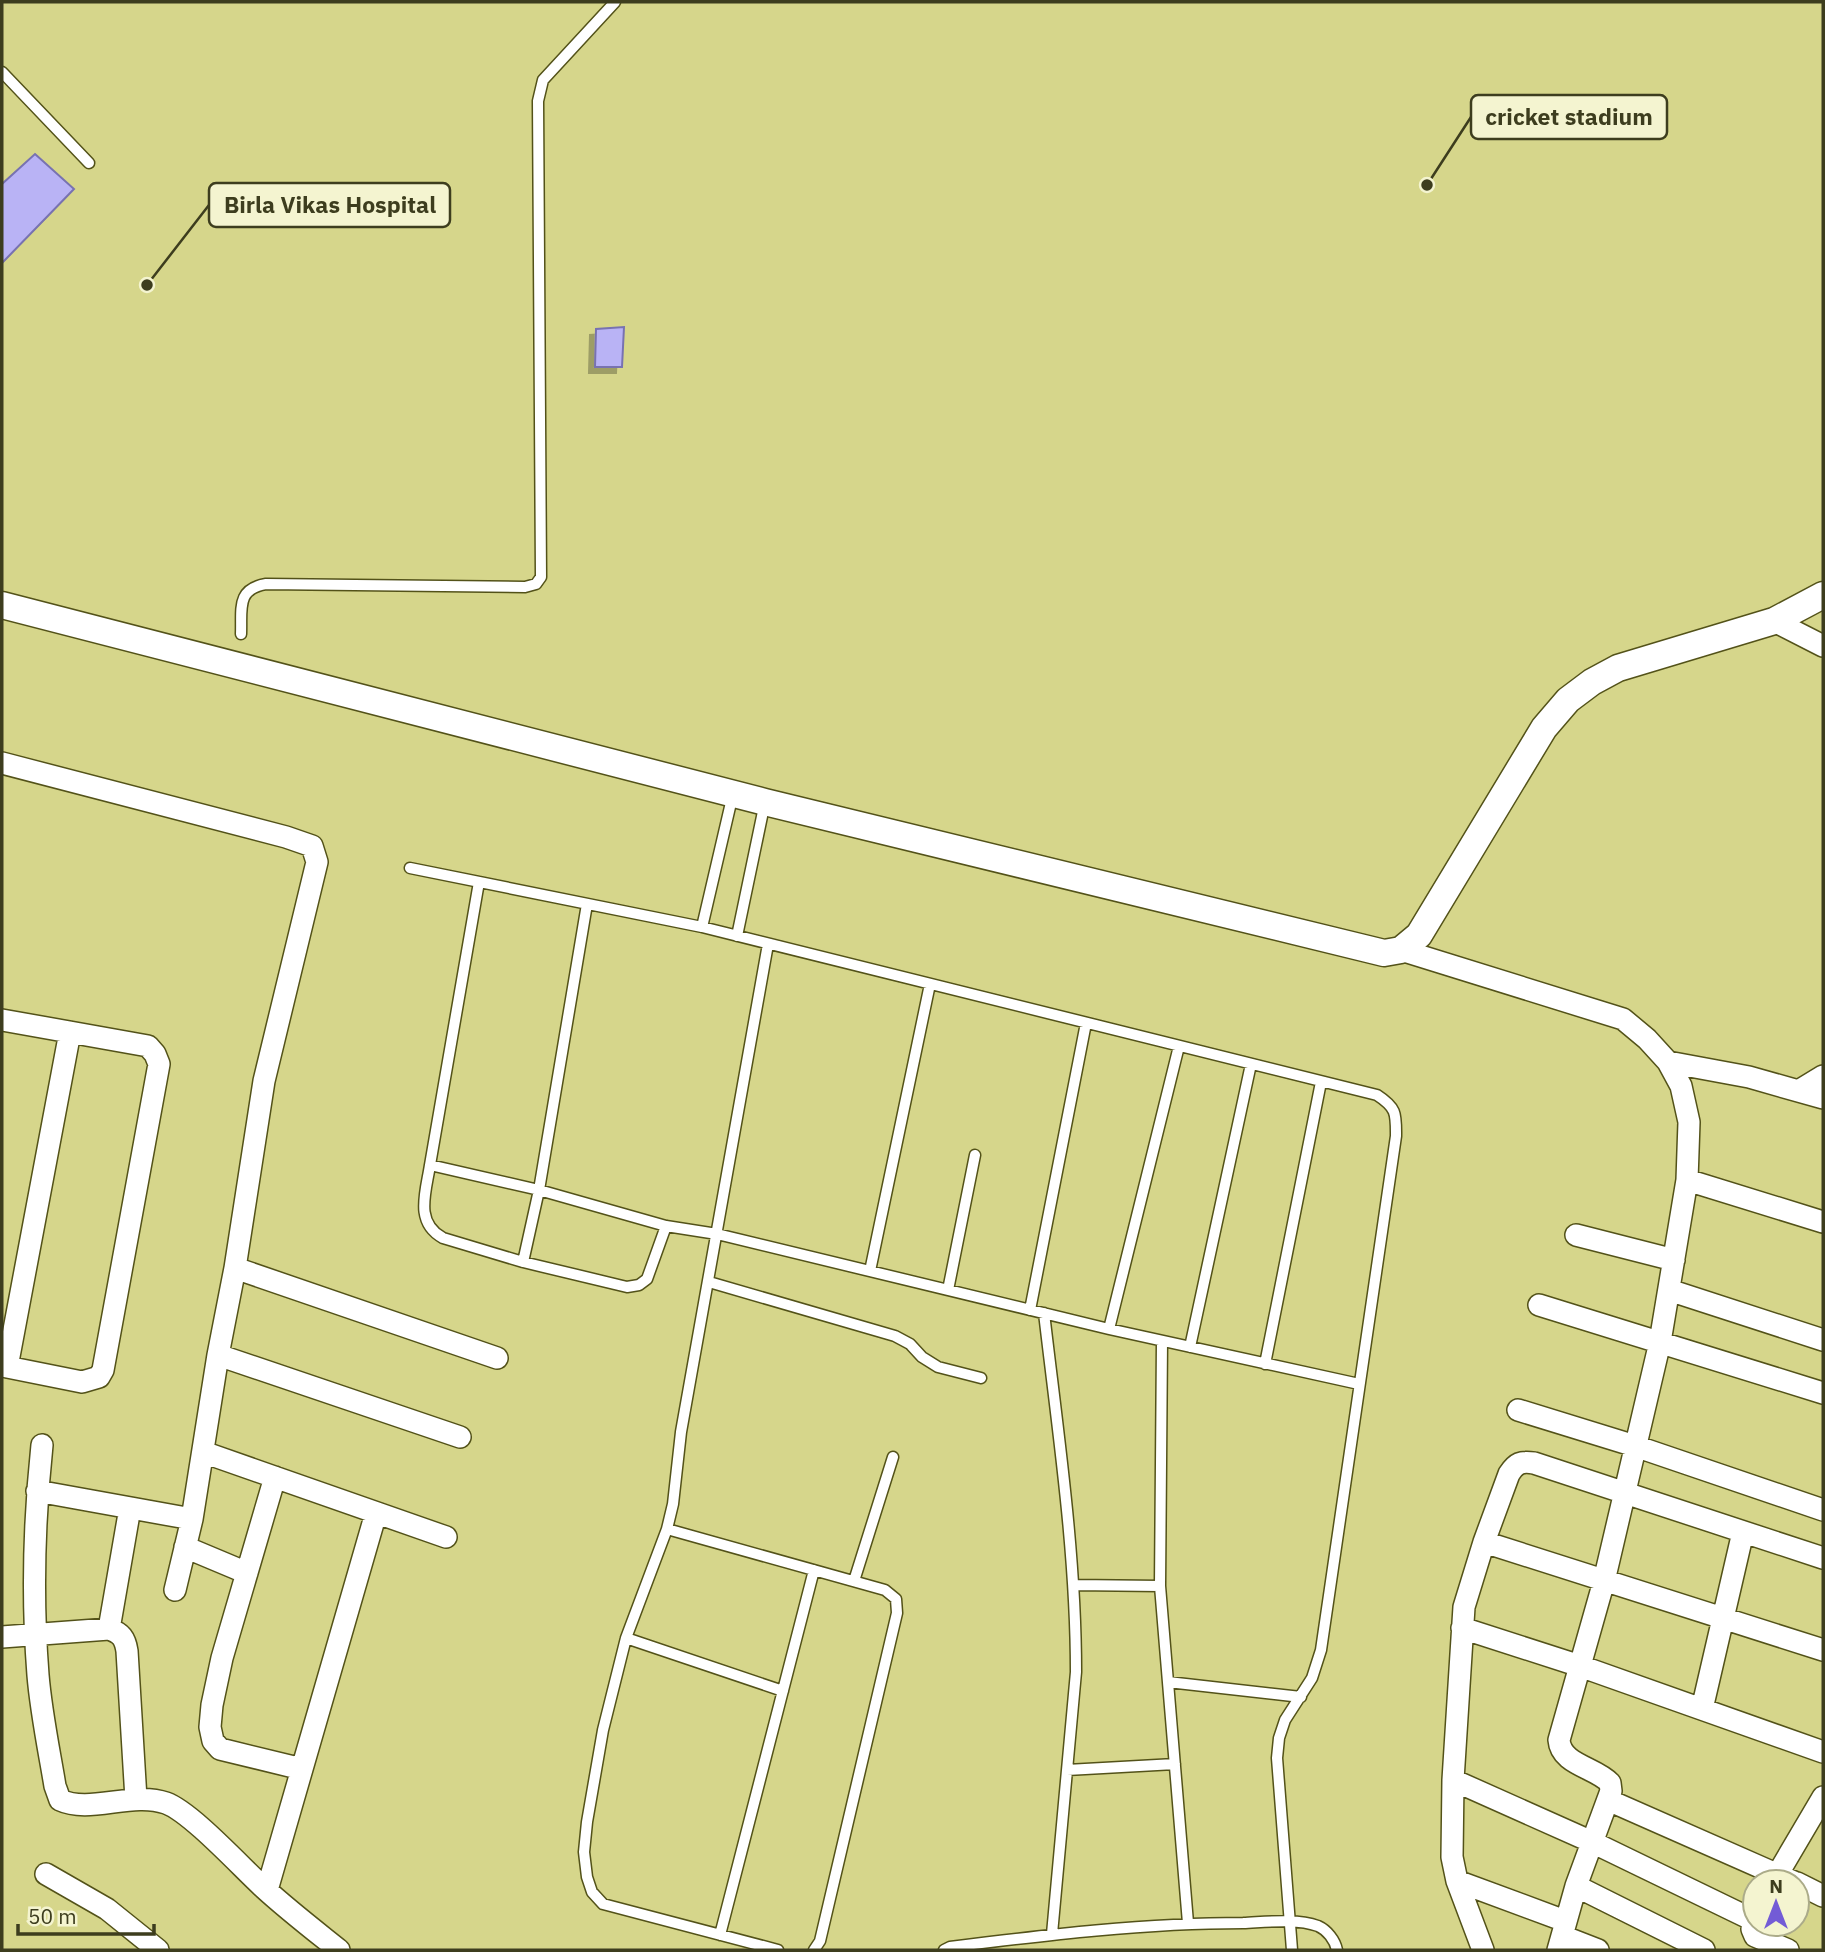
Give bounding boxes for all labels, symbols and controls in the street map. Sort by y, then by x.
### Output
callout: cricket stadium [1471,95,1667,139]
text: cricket stadium [1485,101,1653,131]
callout: Birla Vikas Hospital [209,183,450,227]
text: Birla Vikas Hospital [224,189,436,219]
north arrow [1741,1868,1811,1938]
text: N [1769,1874,1783,1898]
scale bar [18,1892,154,1936]
text: 50 m [28,1902,77,1930]

